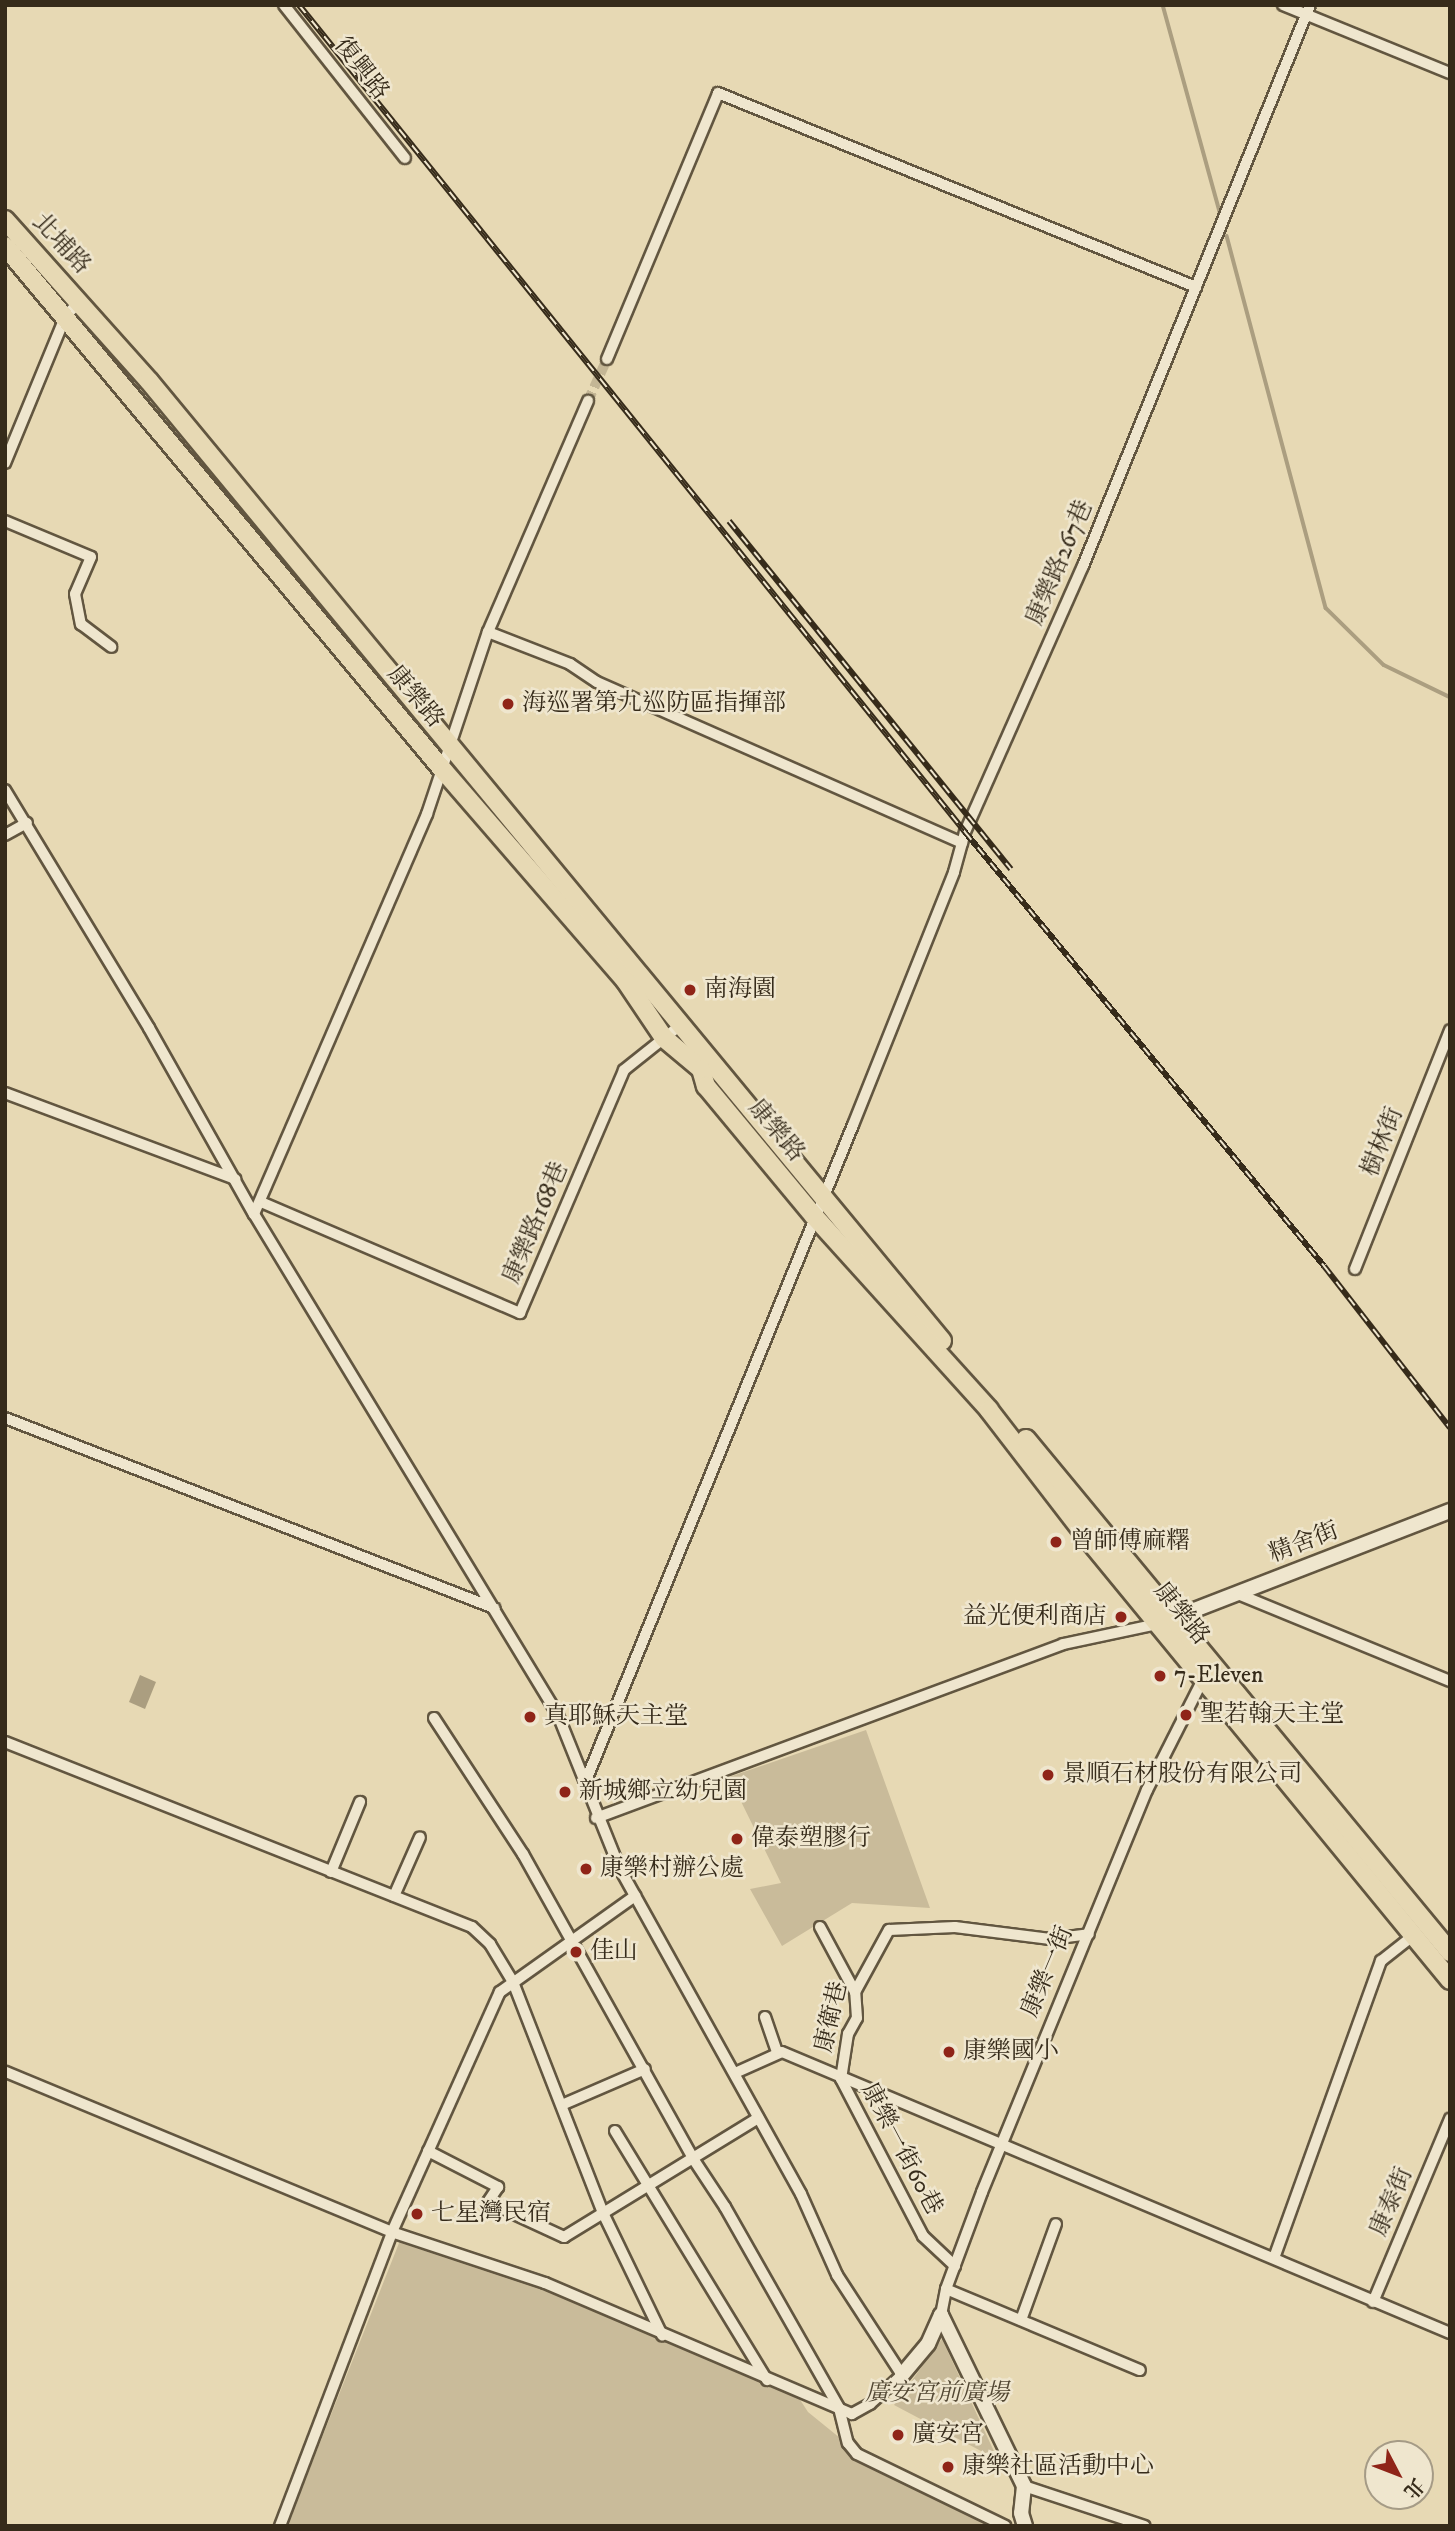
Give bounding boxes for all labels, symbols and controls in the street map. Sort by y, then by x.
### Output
street label: 復興路 [327,32,395,106]
street label: 北埔路 [26,208,96,280]
street label: 康樂路267巷 [1021,496,1099,630]
street label: 康樂路 [381,660,449,734]
place label: 海巡署第九巡防區指揮部 [522,690,786,718]
marker: 海巡署第九巡防區指揮部 [500,696,516,712]
place label: 南海園 [704,976,776,1004]
marker: 南海園 [682,982,698,998]
street label: 康樂路 [742,1094,810,1168]
street label: 樹林街 [1356,1103,1410,1181]
street label: 康樂路168巷 [497,1158,575,1288]
street label: 精舍街 [1265,1517,1343,1569]
place label: 曾師傅麻糬 [1070,1528,1190,1556]
marker: 曾師傅麻糬 [1048,1534,1064,1550]
street label: 康樂路 [1147,1577,1215,1651]
place label: 益光便利商店 [963,1603,1107,1631]
marker: 益光便利商店 [1113,1609,1129,1625]
place label: 7-Eleven [1174,1662,1263,1690]
marker: 7-Eleven [1152,1668,1168,1684]
place label: 聖若翰天主堂 [1200,1701,1344,1729]
place label: 真耶穌天主堂 [544,1703,688,1731]
marker: 聖若翰天主堂 [1178,1707,1194,1723]
marker: 真耶穌天主堂 [522,1709,538,1725]
place label: 景順石材股份有限公司 [1062,1761,1302,1789]
marker: 景順石材股份有限公司 [1040,1767,1056,1783]
place label: 新城鄉立幼兒園 [579,1778,747,1806]
marker: 新城鄉立幼兒園 [557,1784,573,1800]
place label: 偉泰塑膠行 [751,1825,871,1853]
marker: 偉泰塑膠行 [729,1831,745,1847]
place label: 康樂村辦公處 [600,1855,744,1883]
marker: 康樂村辦公處 [578,1861,594,1877]
street label: 康樂一街 [1016,1922,1080,2022]
place label: 佳山 [590,1938,638,1966]
marker: 佳山 [568,1944,584,1960]
street label: 康衛巷 [810,1979,854,2055]
place label: 康樂國小 [963,2038,1059,2066]
marker: 康樂國小 [941,2044,957,2060]
street label: 康樂一街60巷 [854,2078,948,2220]
street label: 康泰街 [1365,2163,1419,2241]
place label: 七星灣民宿 [431,2200,551,2228]
marker: 七星灣民宿 [409,2206,425,2222]
park label: 廣安宮前廣場 [865,2380,1009,2408]
place label: 廣安宮 [912,2421,984,2449]
marker: 廣安宮 [890,2427,906,2443]
north arrow [1364,2440,1434,2510]
place label: 康樂社區活動中心 [962,2453,1154,2481]
marker: 康樂社區活動中心 [940,2459,956,2475]
text: 北 [1399,2473,1428,2503]

